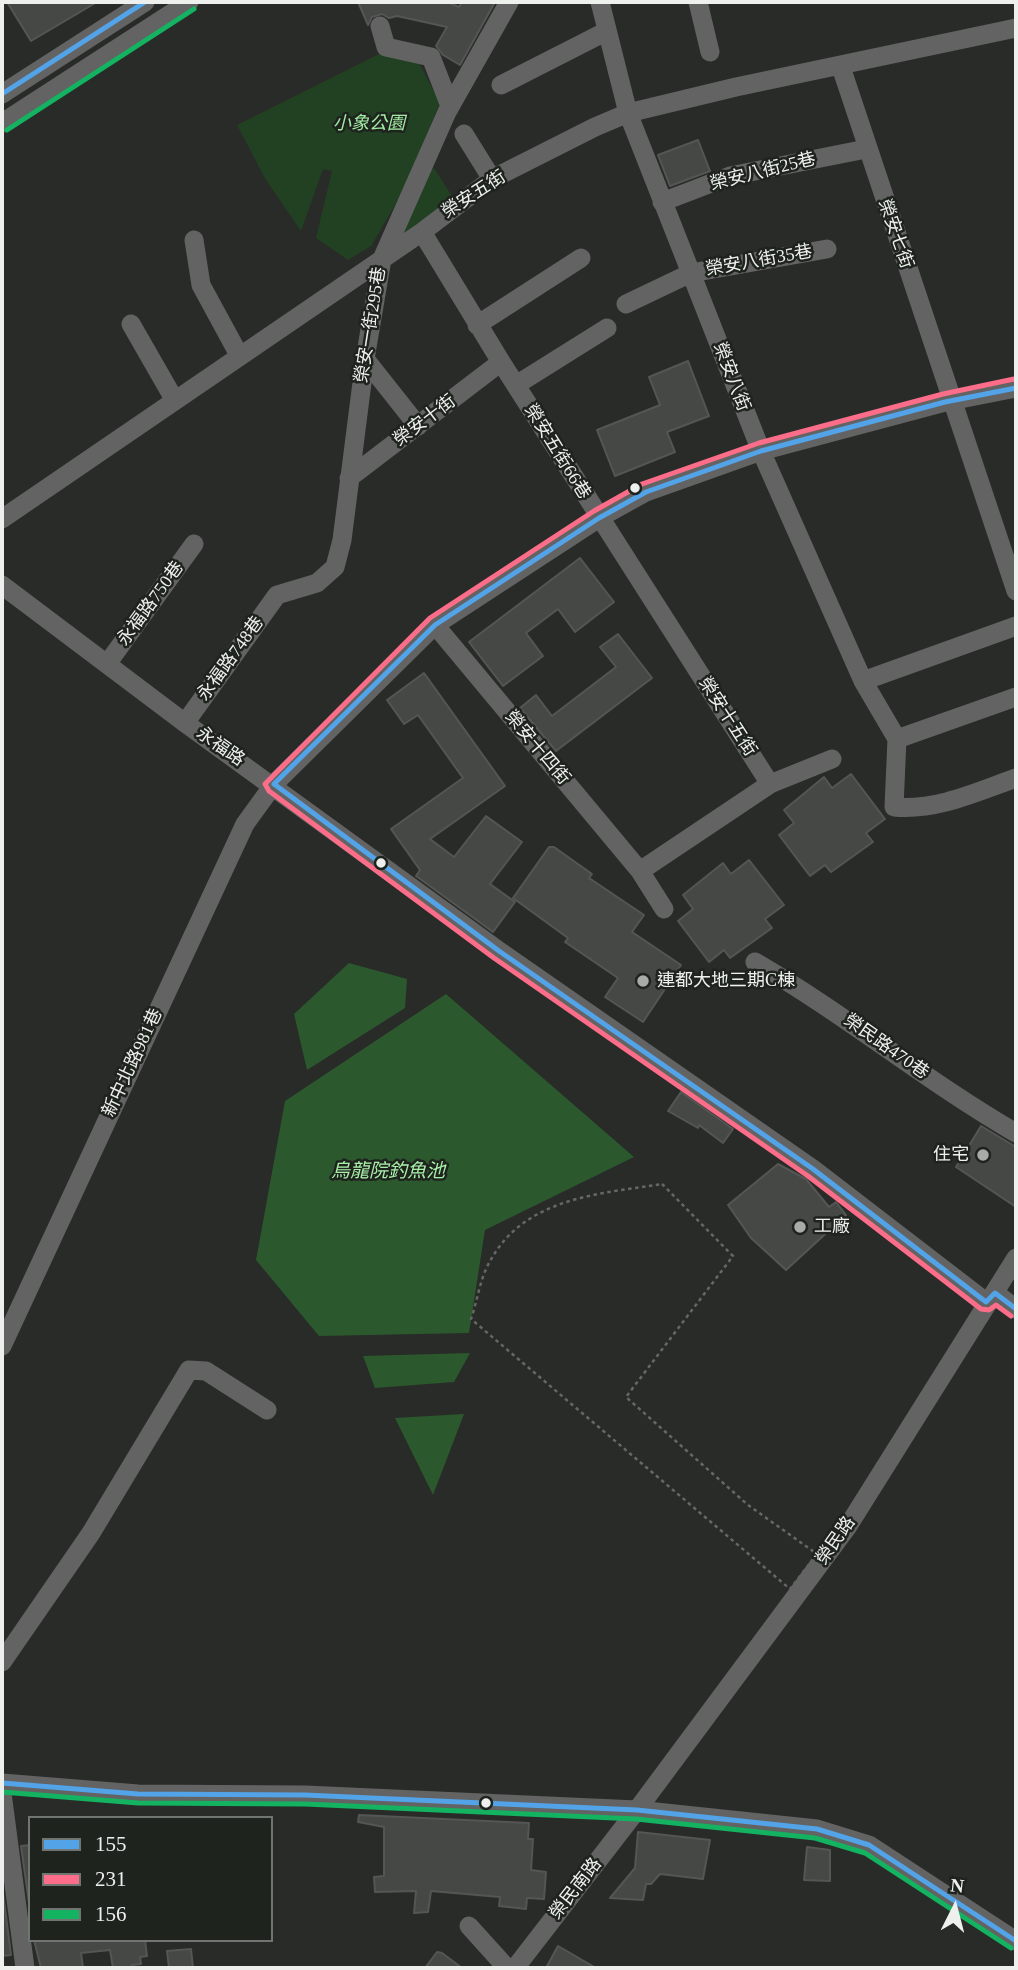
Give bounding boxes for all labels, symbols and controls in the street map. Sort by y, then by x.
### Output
park label: 小象公園 [333,113,405,135]
street label: 榮安八街25巷 [708,148,818,196]
street label: 榮安五街 [438,166,510,224]
street label: 榮安七街 [873,196,917,272]
street label: 榮安八街35巷 [704,241,814,281]
street label: 榮安一街295巷 [351,266,391,384]
street label: 榮安八街 [708,340,754,414]
street label: 榮安十街 [390,391,460,451]
street label: 榮安五街66巷 [519,400,595,504]
unlabelled marker [628,481,642,495]
street label: 永福路750巷 [113,558,189,650]
street label: 永福路748巷 [193,613,269,705]
street label: 榮安十五街 [693,673,761,761]
street label: 榮安十四街 [500,707,574,789]
street label: 永福路 [192,723,248,771]
unlabelled marker [374,856,388,870]
place label: 連都大地三期C棟 [657,970,795,992]
marker: 連都大地三期C棟 [635,973,651,989]
street label: 新中北路981巷 [98,1005,168,1121]
street label: 榮民路470巷 [839,1010,933,1084]
place label: 住宅 [933,1144,969,1166]
marker: 住宅 [975,1147,991,1163]
water label: 烏龍院釣魚池 [331,1161,445,1183]
place label: 工廠 [814,1216,850,1238]
marker: 工廠 [792,1219,808,1235]
street label: 榮民路 [812,1513,860,1569]
unlabelled marker [479,1796,493,1810]
legend [28,1816,273,1942]
text: 155 [95,1832,127,1856]
street label: 榮民南路 [545,1854,607,1924]
text: 231 [95,1867,127,1891]
north arrow [920,1872,990,1942]
text: N [949,1874,965,1897]
text: 156 [95,1902,127,1926]

